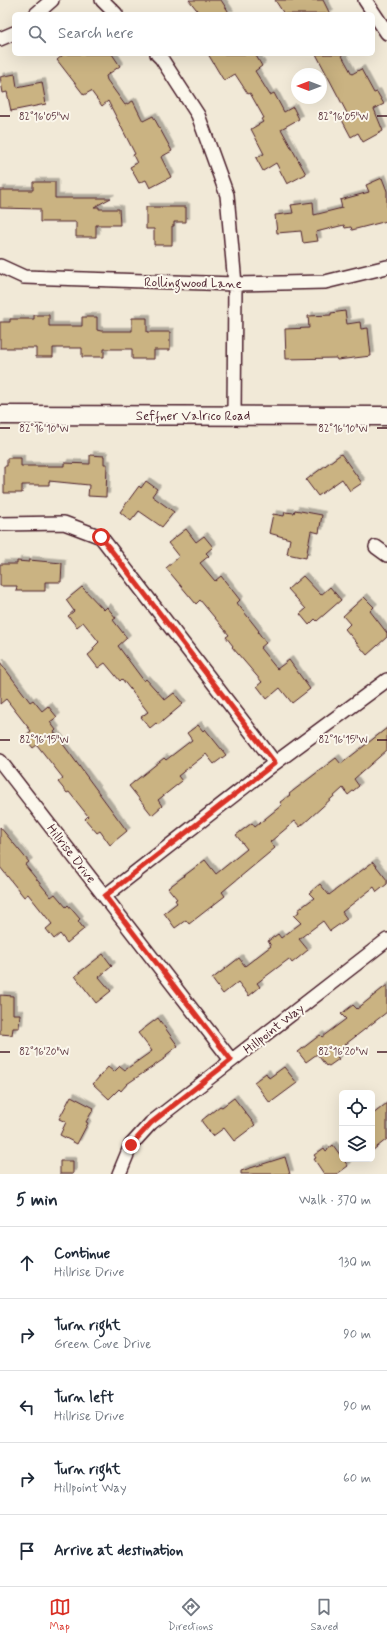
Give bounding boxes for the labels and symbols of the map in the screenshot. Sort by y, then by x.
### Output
north arrow [291,68,327,104]
text: 82°16'05"W [19,110,69,124]
text: 82°16'05"W [318,110,368,124]
street label: Rollingwood Lane [144,274,242,295]
street label: Seffner Valrico Road [136,408,250,425]
text: 82°16'10"W [19,422,69,436]
text: 82°16'10"W [318,422,368,436]
route start [92,528,110,546]
text: 82°16'15"W [20,733,68,747]
text: 82°16'15"W [319,733,367,747]
street label: Hillrise Drive [42,821,99,887]
street label: Hillpoint Way [240,1000,308,1058]
text: 82°16'20"W [19,1045,69,1059]
text: 82°16'20"W [318,1045,368,1059]
route end [122,1136,140,1154]

